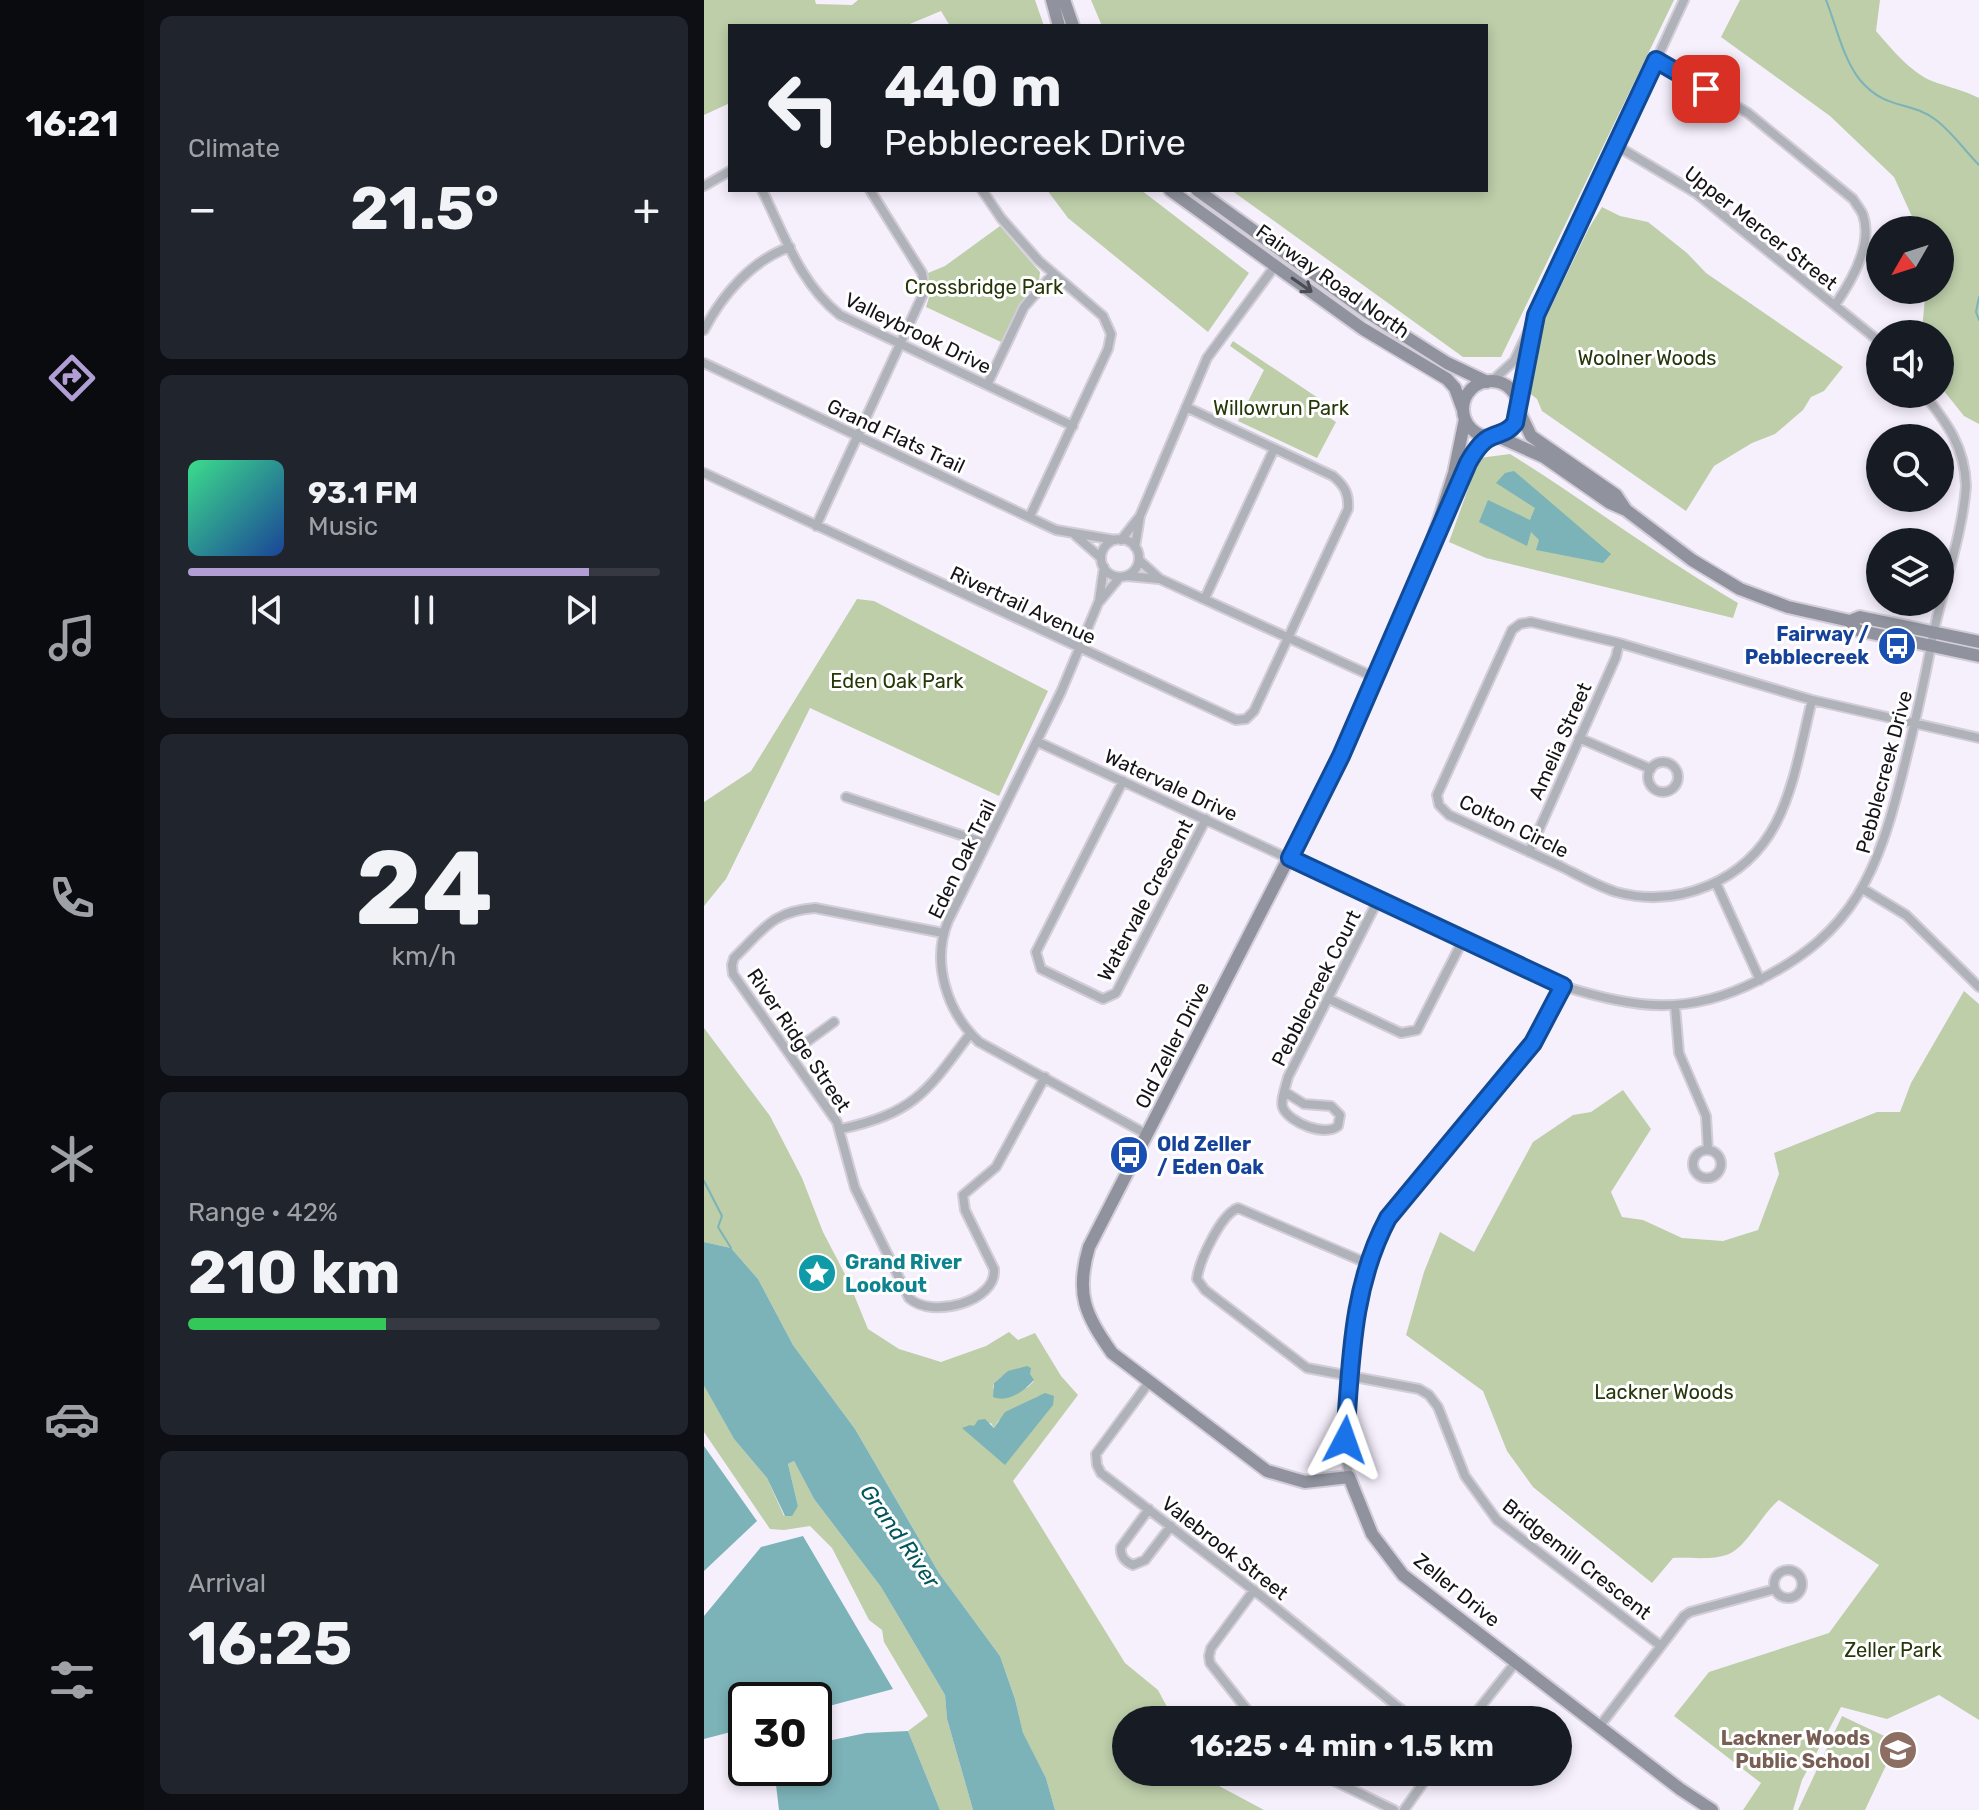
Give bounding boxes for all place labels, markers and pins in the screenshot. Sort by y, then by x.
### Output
pin [1672,55,1740,123]
place label: Fairway / Pebblecreek [1745,622,1869,669]
bus stop icon: Fairway / Pebblecreek [1876,625,1918,667]
place label: Old Zeller / Eden Oak [1157,1132,1264,1179]
bus stop icon: Old Zeller / Eden Oak [1108,1134,1150,1176]
place label: Grand River Lookout [845,1250,962,1297]
place icon: Grand River Lookout [796,1252,838,1294]
place label: Lackner Woods Public School [1721,1726,1870,1773]
school or university icon: Lackner Woods Public School [1877,1729,1919,1771]

